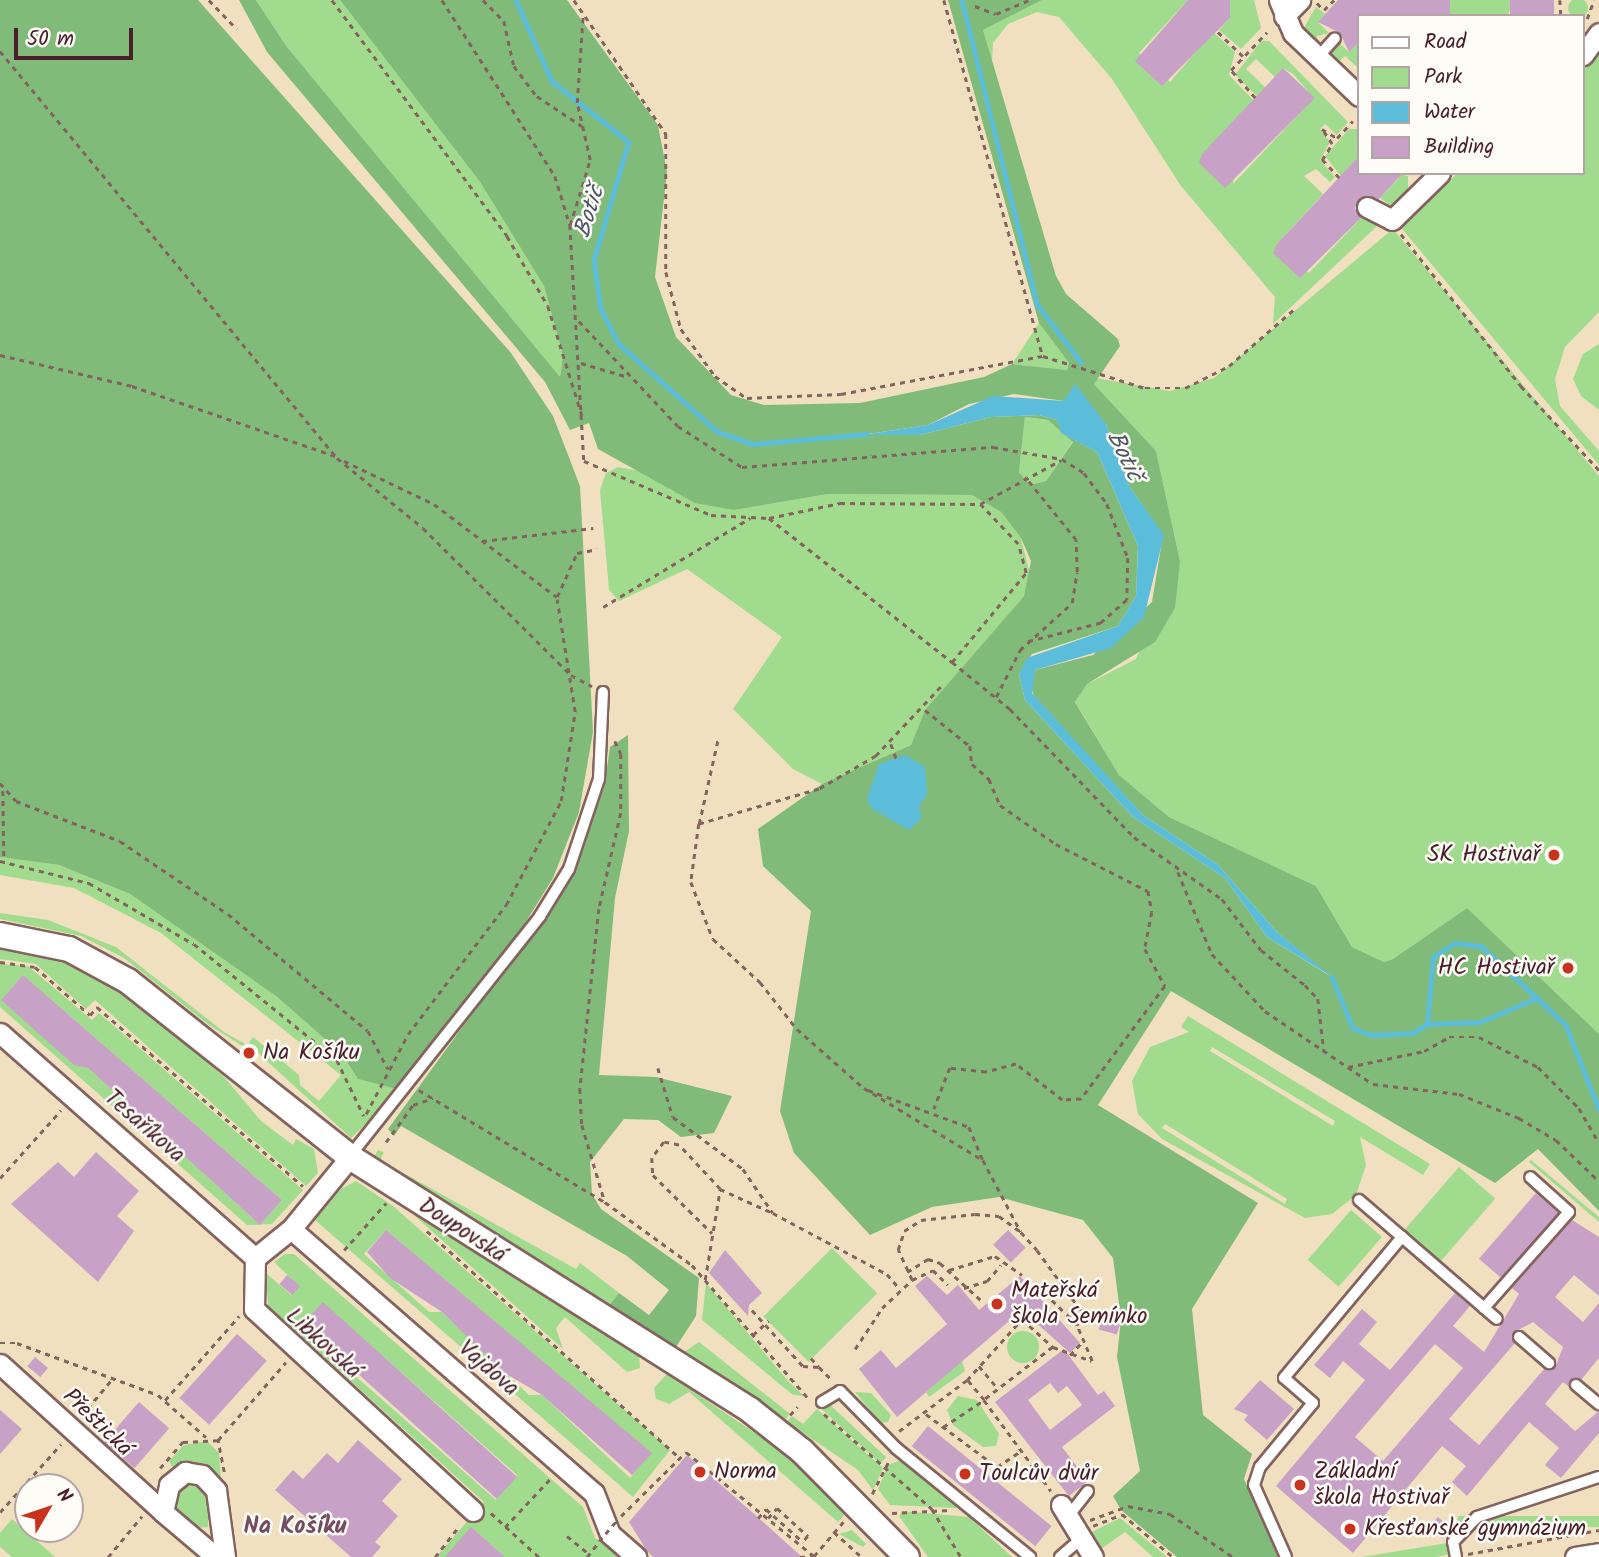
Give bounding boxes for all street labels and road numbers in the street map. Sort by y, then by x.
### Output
street label: Tesaříkova [98,1085,190,1169]
street label: Doupovská [413,1193,511,1269]
street label: Libkovská [279,1303,367,1385]
street label: Vajdova [452,1335,524,1403]
street label: Přeštická [56,1383,138,1463]

